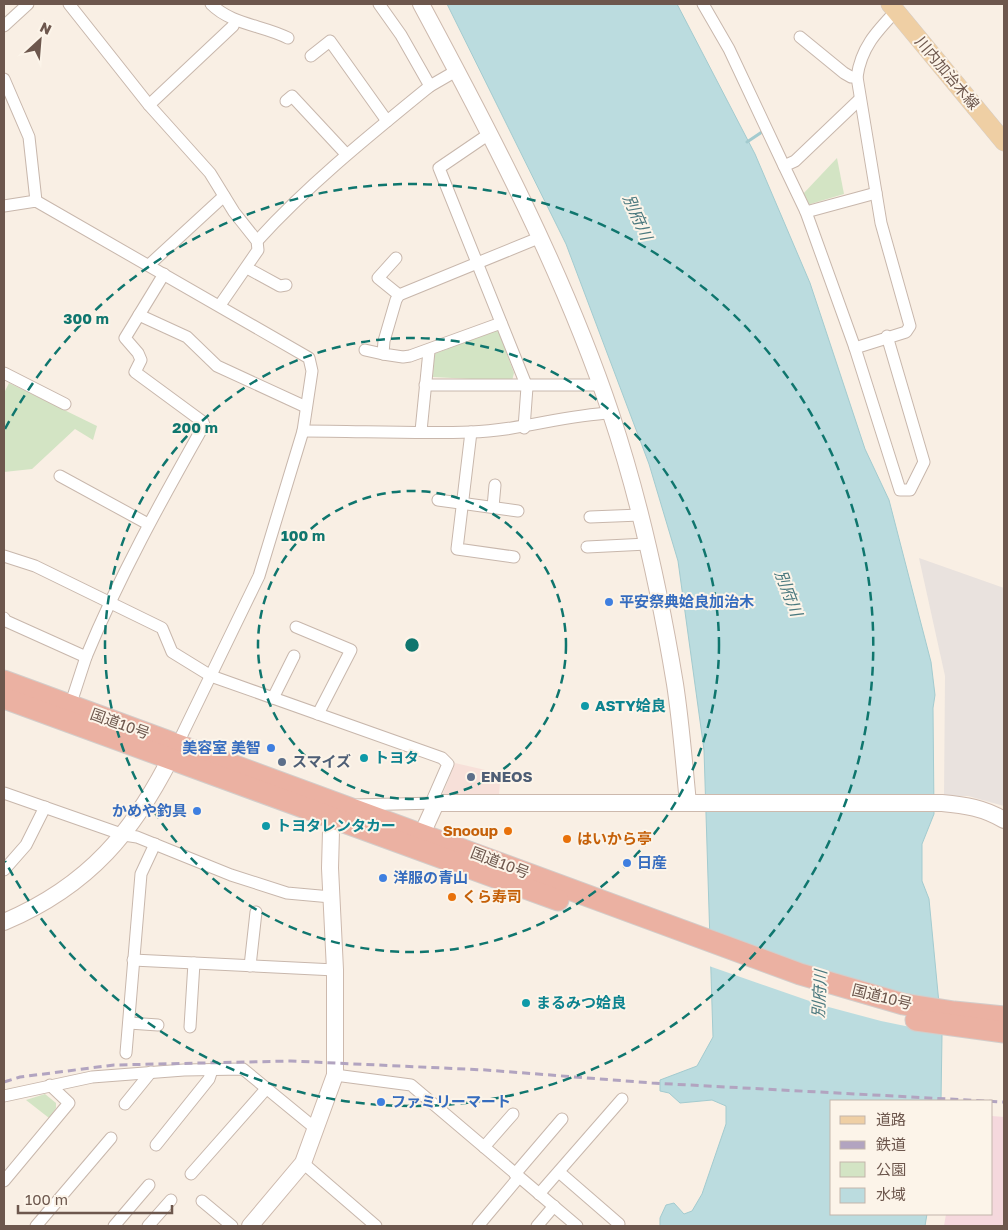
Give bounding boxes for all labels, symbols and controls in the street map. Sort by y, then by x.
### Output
north arrow [15,15,65,65]
text: N [37,18,54,38]
street label: 川内加治木線 [912,32,984,113]
water label: 別府川 [619,191,658,245]
text: 300 m [63,309,109,327]
text: 200 m [172,418,218,436]
text: 100 m [281,526,325,544]
water label: 別府川 [771,567,808,621]
place label: 平安祭典姶良加治木 [619,592,754,610]
marker: 平安祭典姶良加治木 [603,596,615,608]
centre of rings [403,636,421,654]
place label: ASTY姶良 [595,696,666,714]
marker: ASTY姶良 [579,700,591,712]
street label: 国道10号 [88,704,152,742]
place label: 美容室 美智 [182,738,261,756]
marker: 美容室 美智 [265,742,277,754]
place label: トヨタ [374,748,419,766]
place label: スマイズ [292,752,351,770]
marker: トヨタ [358,752,370,764]
marker: スマイズ [276,756,288,768]
place label: ENEOS [481,767,533,785]
marker: ENEOS [465,771,477,783]
place label: かめや釣具 [112,801,187,819]
marker: かめや釣具 [191,805,203,817]
place label: トヨタレンタカー [276,816,396,834]
marker: トヨタレンタカー [260,820,272,832]
place label: Snooup [443,821,498,839]
marker: Snooup [502,825,514,837]
place label: はいから亭 [577,829,652,847]
marker: はいから亭 [561,833,573,845]
street label: 国道10号 [468,843,532,882]
place label: 日産 [637,853,667,871]
marker: 日産 [621,857,633,869]
place label: 洋服の青山 [393,868,468,886]
marker: 洋服の青山 [377,872,389,884]
place label: くら寿司 [462,887,522,905]
marker: くら寿司 [446,891,458,903]
water label: 別府川 [808,968,830,1018]
street label: 国道10号 [850,980,914,1012]
place label: まるみつ姶良 [536,993,626,1011]
marker: まるみつ姶良 [520,997,532,1009]
place label: ファミリーマート [391,1092,511,1110]
marker: ファミリーマート [375,1096,387,1108]
legend [830,1100,993,1215]
text: 道路 [876,1110,906,1128]
text: 鉄道 [876,1135,906,1153]
text: 公園 [876,1160,906,1178]
scale bar [18,1182,171,1214]
text: 水域 [876,1185,906,1203]
text: 100 m [25,1190,68,1208]

